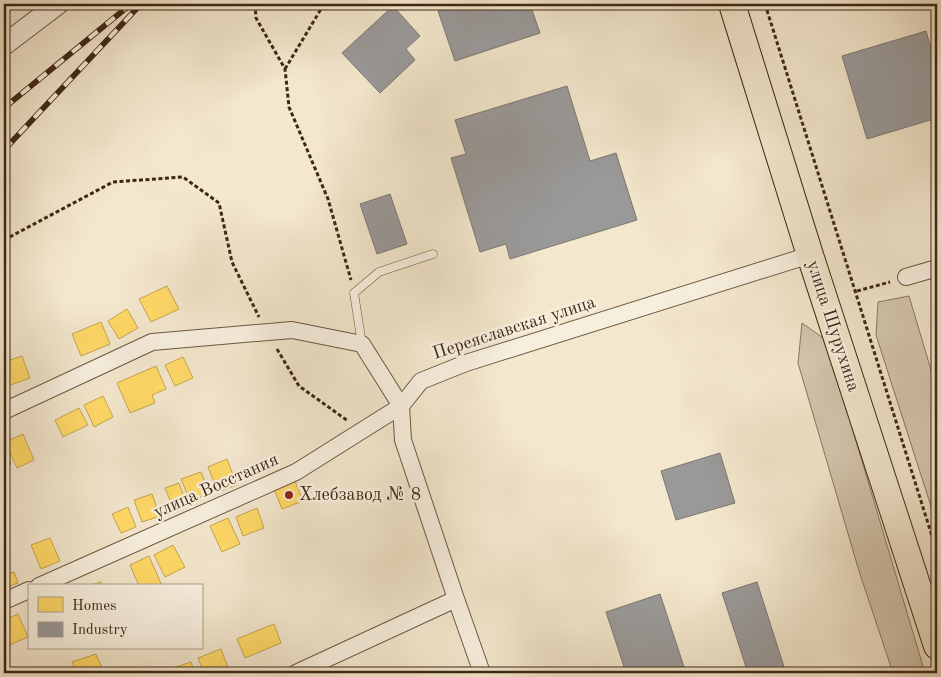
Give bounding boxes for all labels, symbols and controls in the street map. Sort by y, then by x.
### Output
street label: улица Шурухина [803,258,863,394]
street label: Переяславская улица [430,293,598,363]
street label: улица Восстания [151,450,281,522]
place label: Хлебзавод № 8 [299,486,421,504]
marker: Хлебзавод № 8 [283,489,295,501]
legend [28,584,202,650]
text: Homes [72,599,117,614]
text: Industry [72,623,128,638]

